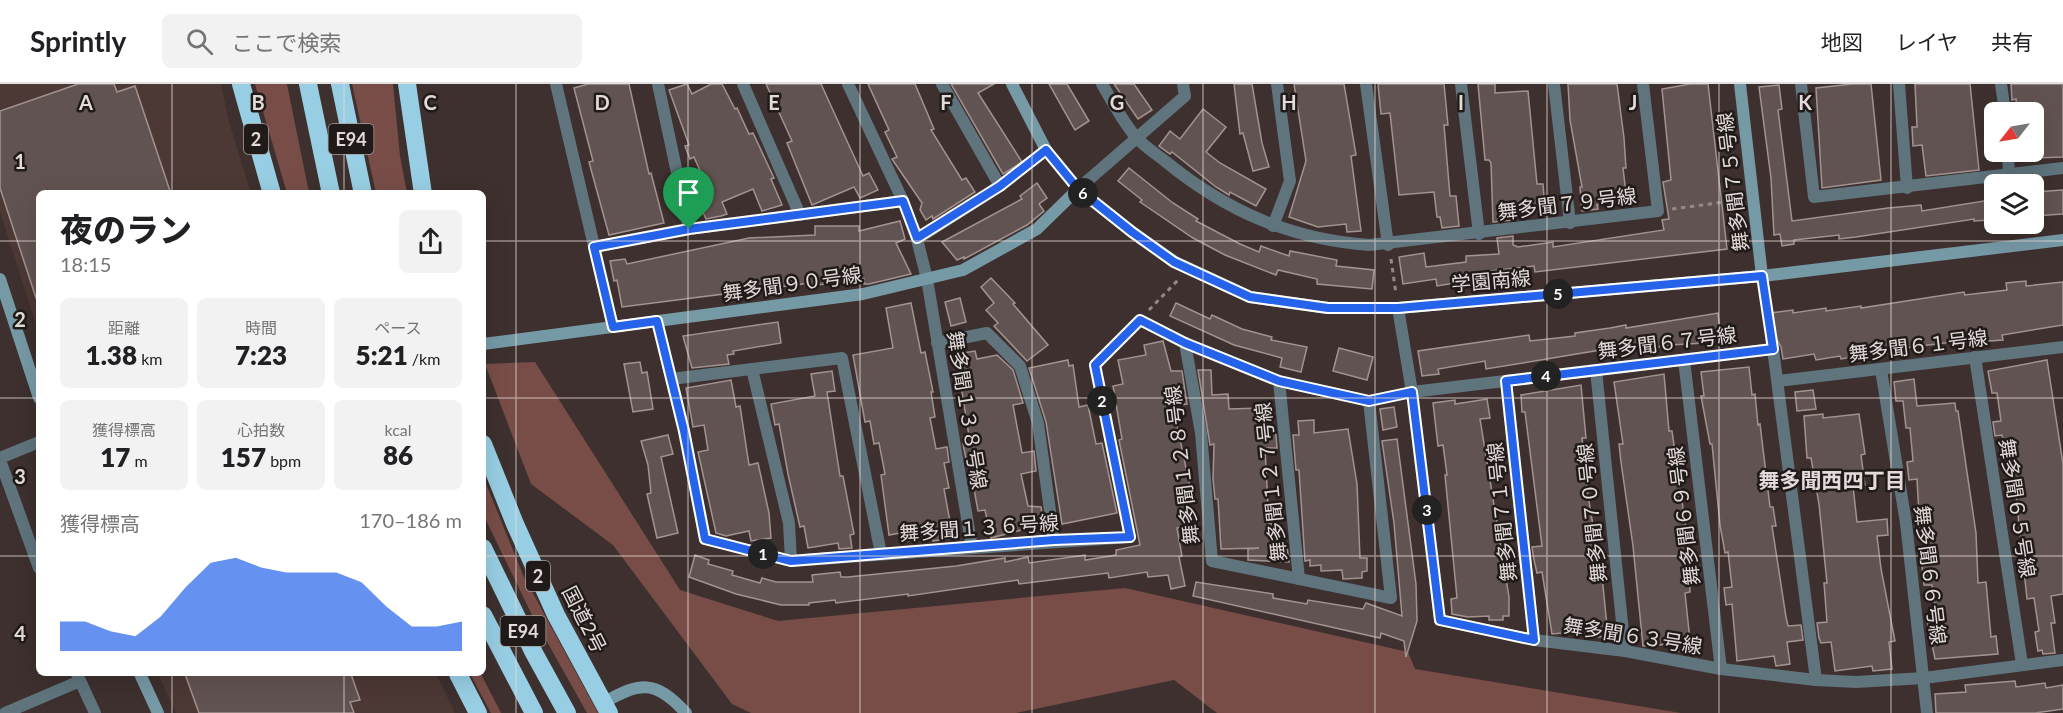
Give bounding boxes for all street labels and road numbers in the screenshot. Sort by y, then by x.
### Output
street label: 舞多聞７５号線 [1712,111,1752,253]
road number: 2 [244,124,268,154]
road number: E94 [328,124,374,154]
street label: 舞多聞７９号線 [1496,183,1638,223]
street label: 舞多聞９０号線 [721,261,863,305]
street label: 学園南線 [1450,265,1532,295]
street label: 舞多聞６７号線 [1596,322,1738,362]
street label: 舞多聞６１号線 [1847,325,1989,365]
street label: 舞多聞１３８号線 [944,329,992,491]
street label: 舞多聞１２８号線 [1159,384,1203,546]
street label: 舞多聞１２７号線 [1250,401,1290,563]
street label: 舞多聞６５号線 [1995,437,2041,579]
street label: 舞多聞７１号線 [1482,441,1520,583]
street label: 舞多聞７０号線 [1572,442,1610,584]
street label: 舞多聞６９号線 [1663,445,1703,587]
street label: 舞多聞６６号線 [1911,504,1951,646]
street label: 舞多聞１３６号線 [898,509,1060,545]
road number: 2 [526,561,550,591]
street label: 国道2号 [558,582,612,656]
street label: 舞多聞６３号線 [1562,612,1704,658]
road number: E94 [500,616,546,646]

